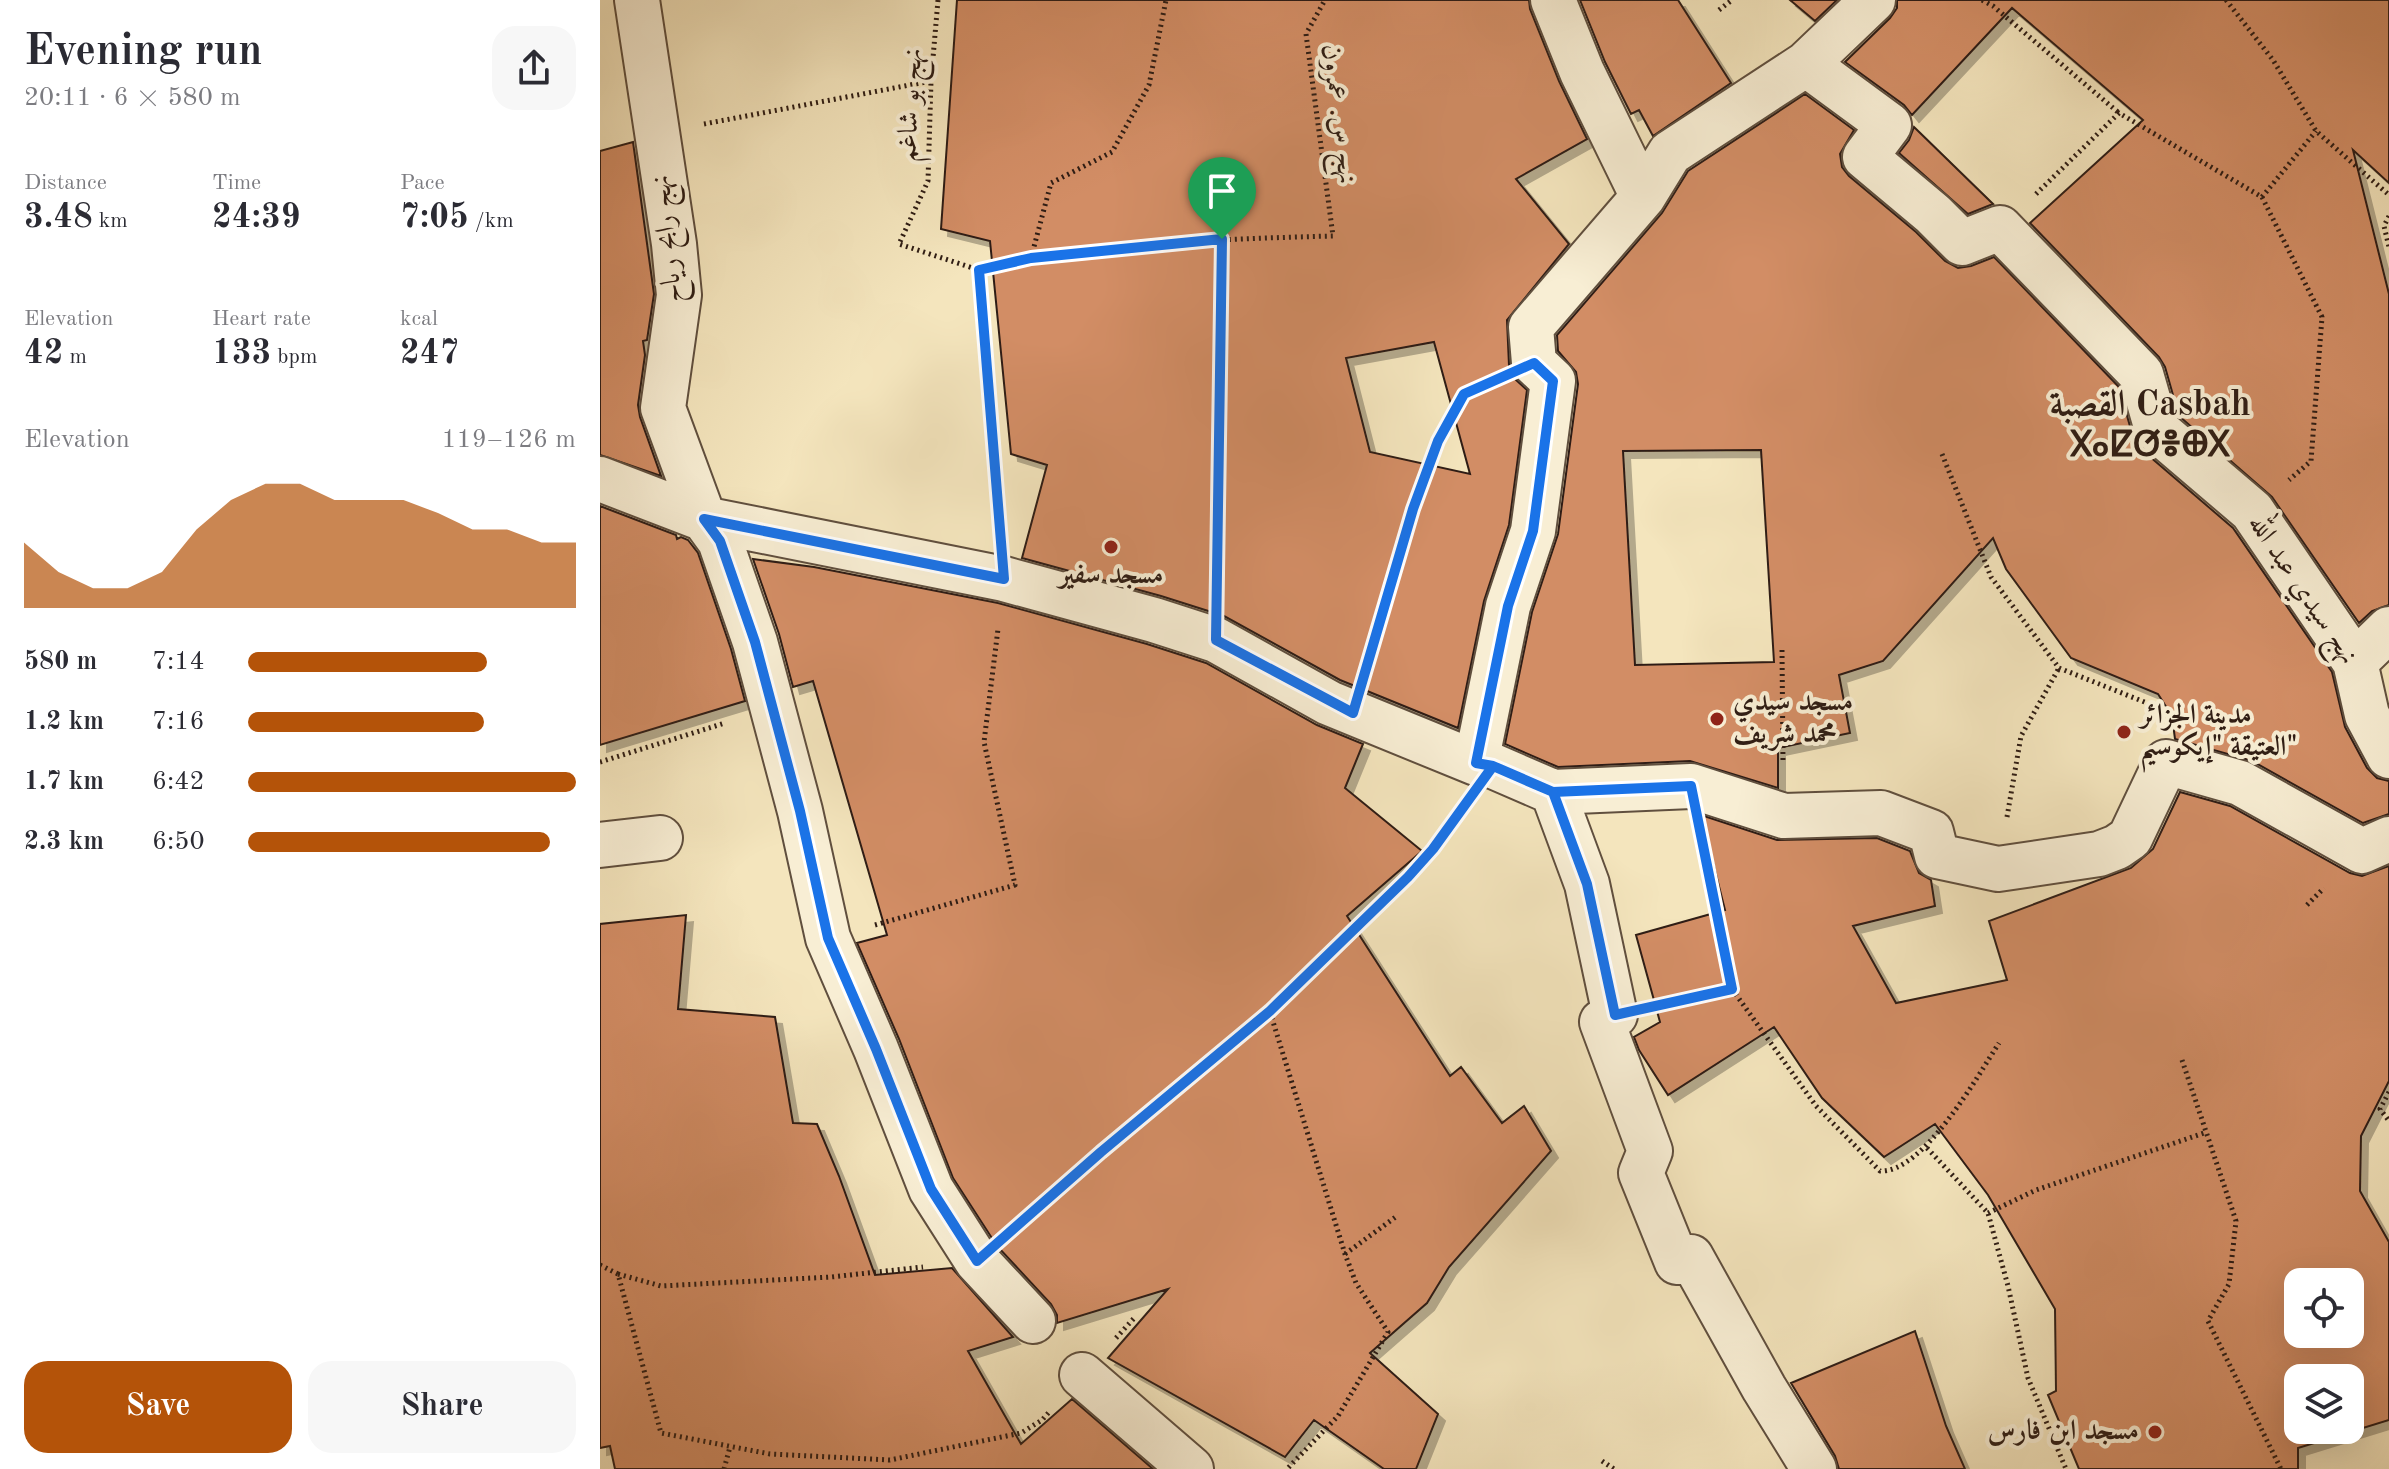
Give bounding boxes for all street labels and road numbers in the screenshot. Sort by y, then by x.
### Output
street label: نهج س. عمرون [1308,42,1360,186]
street label: نهج بو شاغم [894,47,938,163]
street label: نهج رابح رياح [647,173,698,304]
street label: نهج سيدي عبد الله [2235,505,2370,674]

